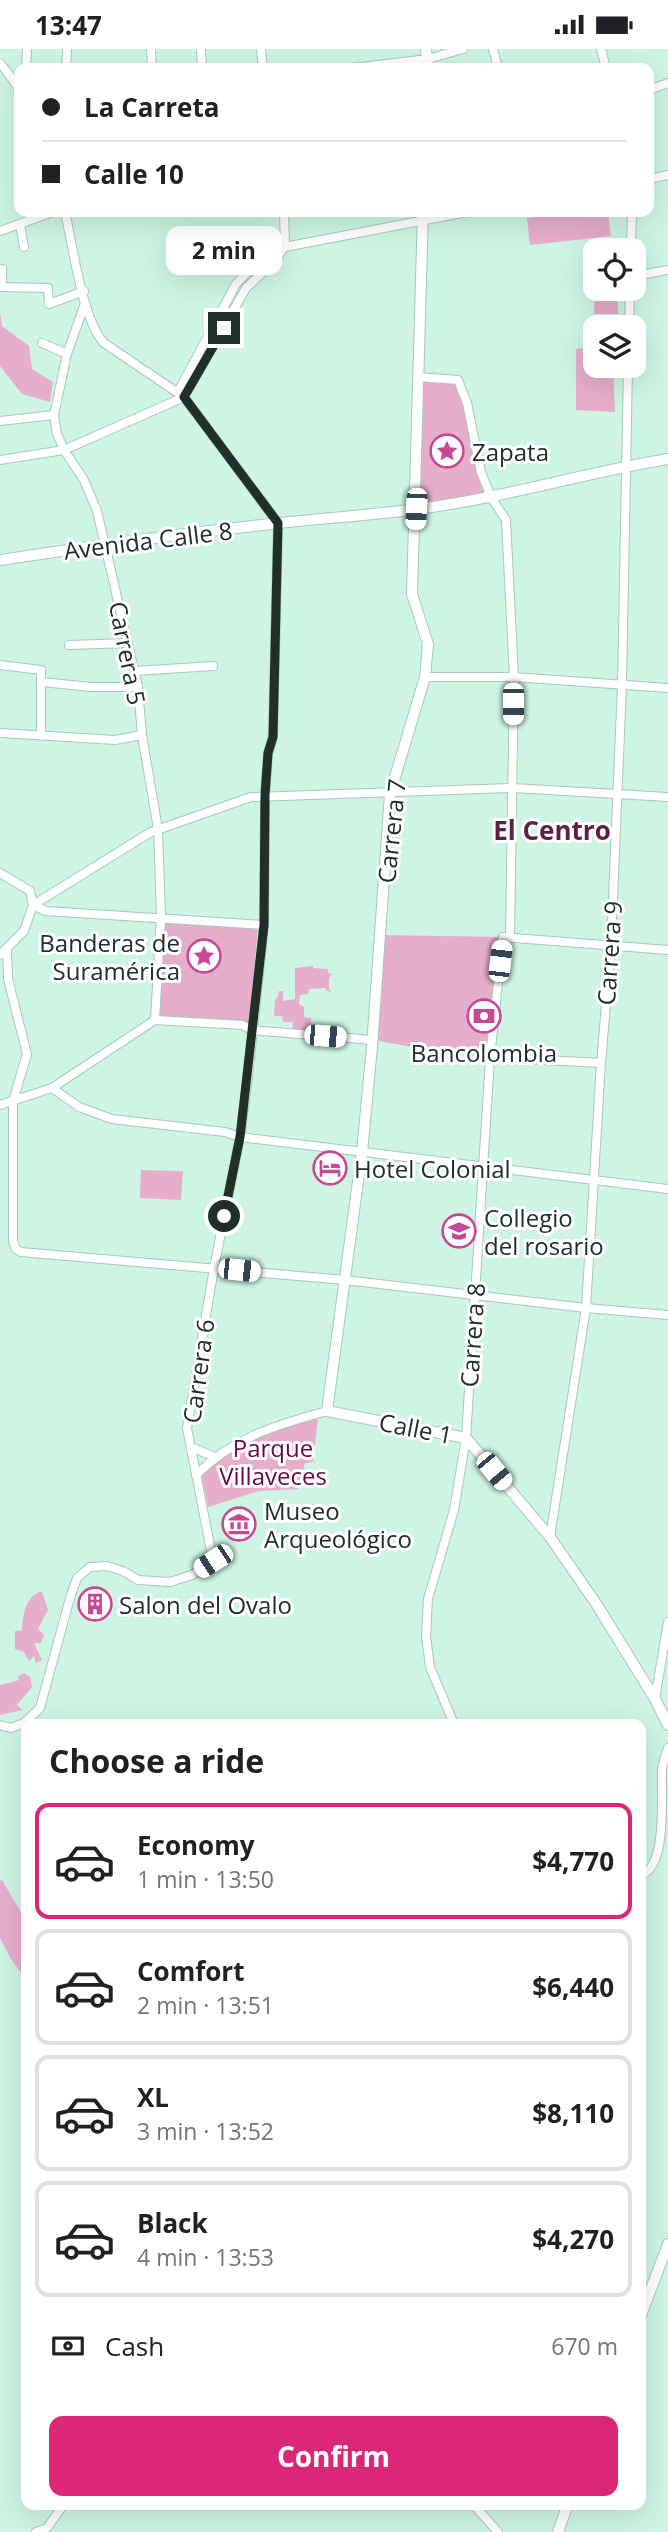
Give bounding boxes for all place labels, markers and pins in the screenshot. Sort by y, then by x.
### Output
place icon: Zapata [428,432,466,470]
place label: Zapata [472,435,549,468]
place label: Banderas de Suramérica [39,926,180,987]
place icon: Banderas de Suramérica [185,937,223,975]
bank icon: Bancolombia [465,997,503,1035]
place label: Bancolombia [411,1036,557,1069]
hotel icon: Hotel Colonial [311,1149,349,1187]
place label: Hotel Colonial [354,1152,511,1185]
place label: Collegio del rosario [484,1201,604,1262]
school or university icon: Collegio del rosario [440,1212,478,1250]
place label: Museo Arqueológico [264,1494,412,1555]
museum icon: Museo Arqueológico [220,1505,258,1543]
building icon: Salon del Ovalo [76,1585,114,1623]
place label: Salon del Ovalo [119,1588,292,1621]

